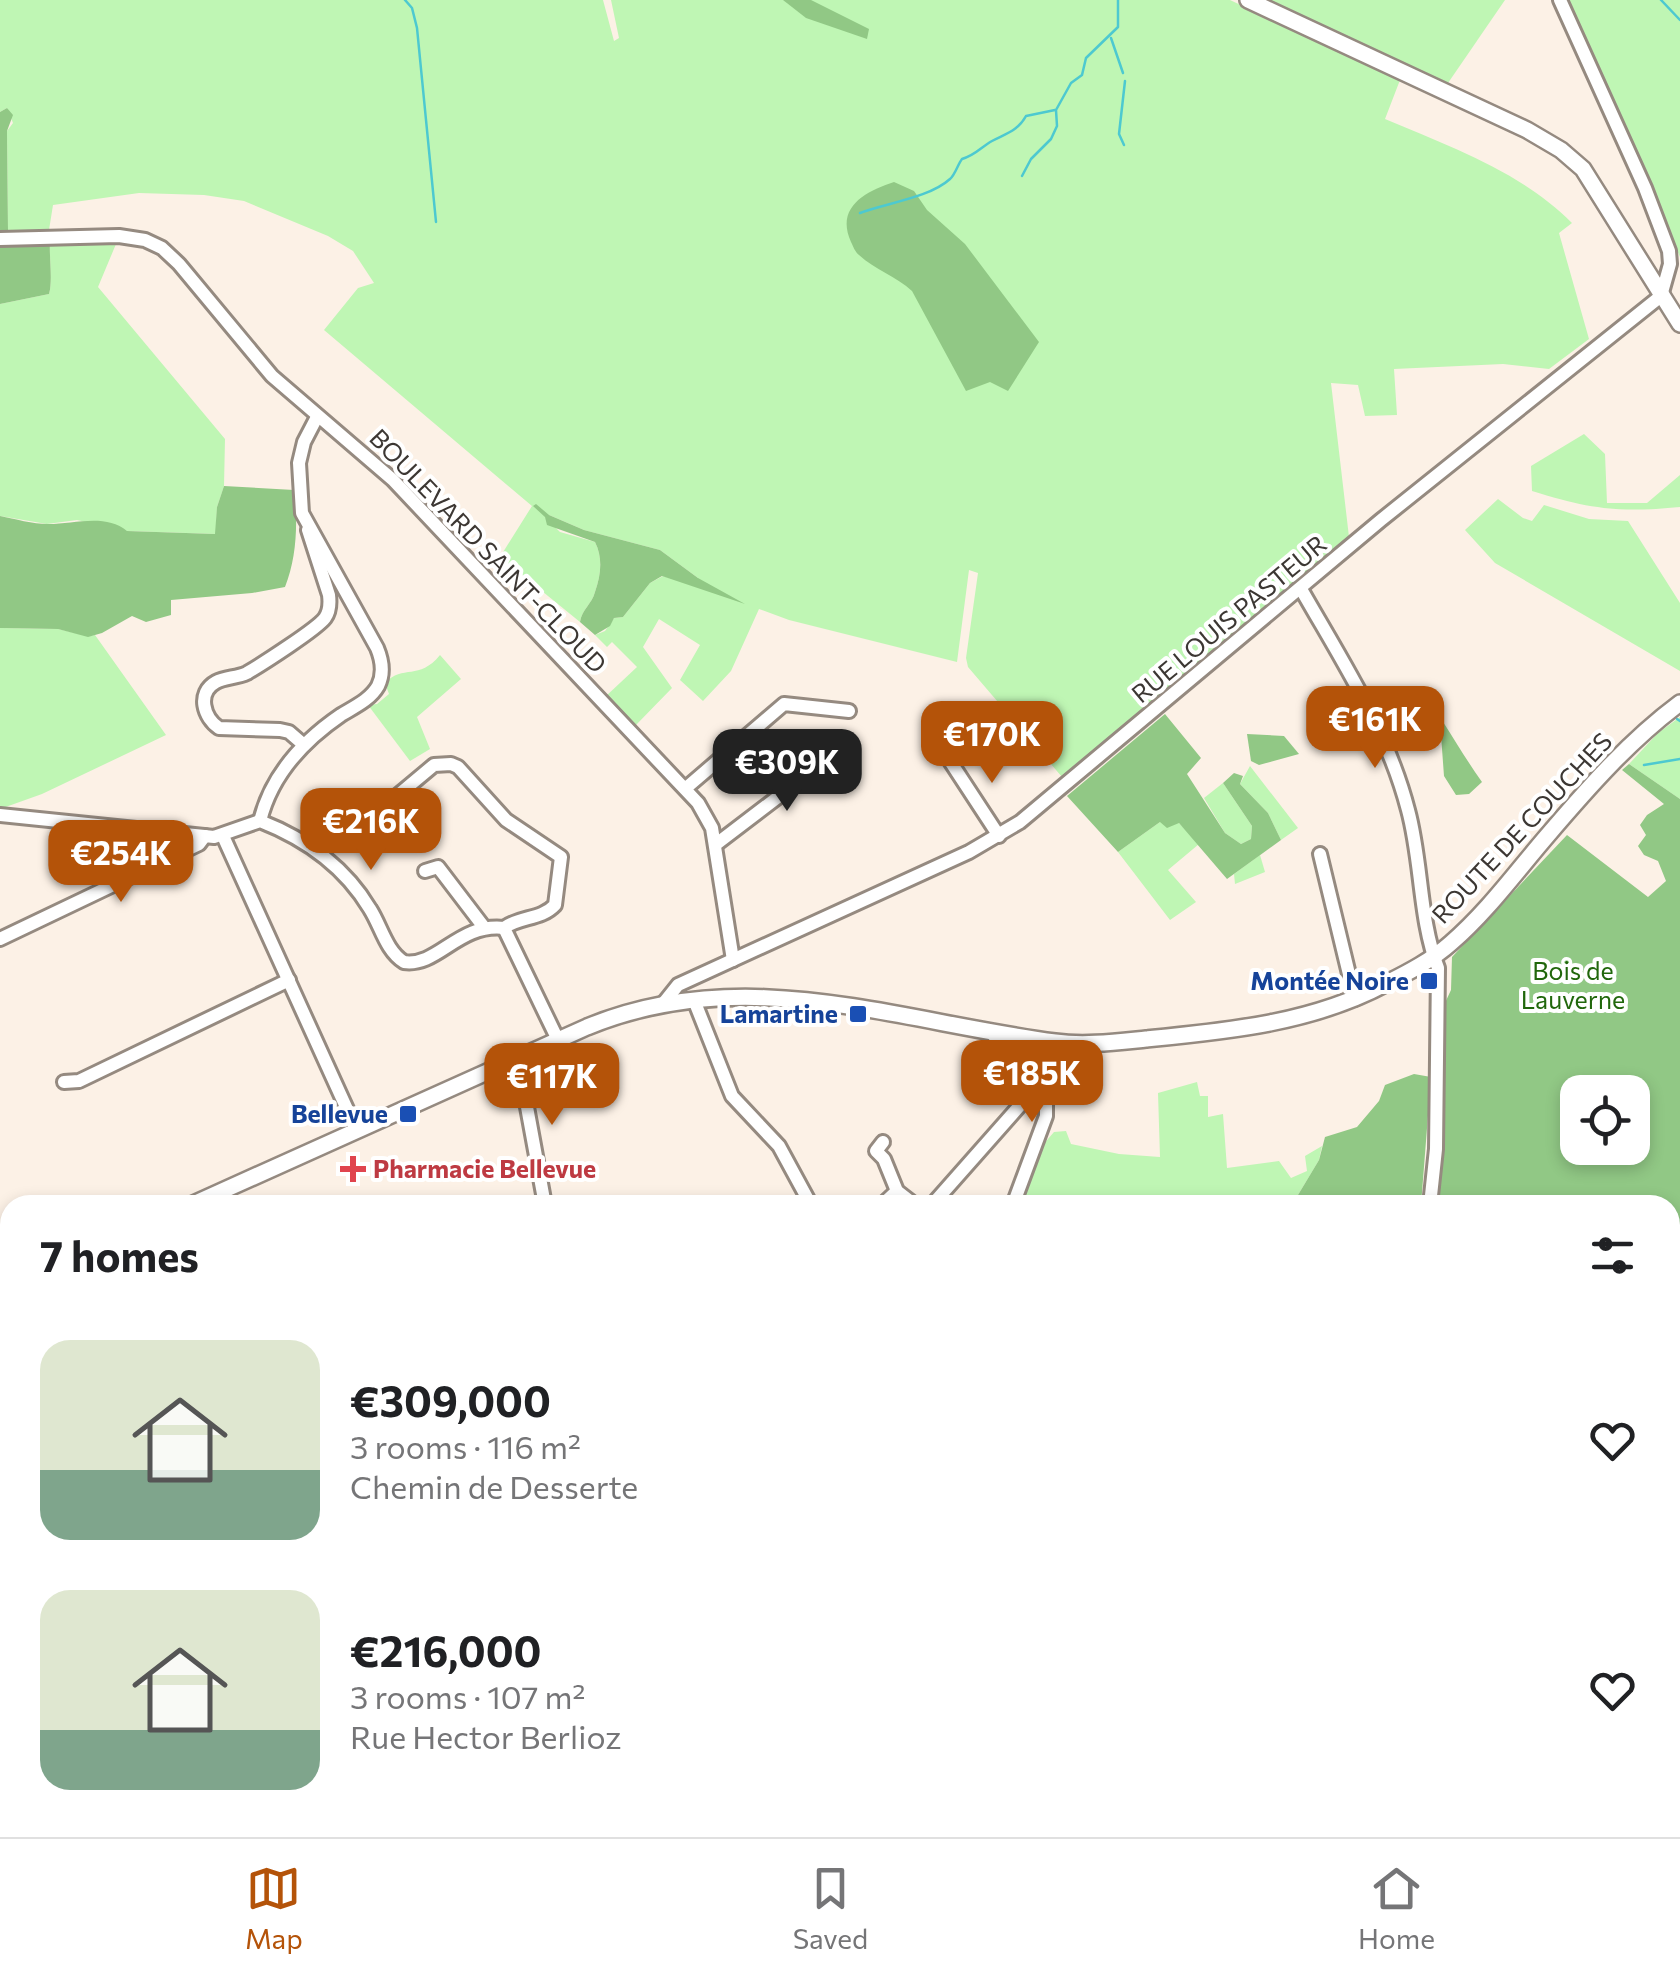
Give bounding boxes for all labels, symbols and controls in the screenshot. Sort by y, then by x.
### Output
street label: BOULEVARD SAINT-CLOUD [364,422,613,679]
street label: RUE LOUIS PASTEUR [1125,528,1332,708]
pin: €161K [1305,686,1445,771]
text: €161K [1328,698,1422,738]
pin: €170K [922,701,1062,786]
text: €170K [943,713,1041,753]
street label: ROUTE DE COUCHES [1425,726,1617,929]
pin: €309K [717,729,857,814]
text: €309K [735,741,839,781]
pin: €216K [301,788,441,873]
text: €216K [322,800,420,840]
pin: €254K [51,820,191,905]
text: €254K [70,832,172,872]
park label: Bois de Lauverne [1521,955,1625,1014]
place label: Montée Noire [1250,965,1409,995]
marker: Montée Noire [1418,970,1440,992]
place label: Lamartine [720,998,838,1028]
marker: Lamartine [847,1003,869,1025]
pin: €185K [962,1040,1102,1125]
pin: €117K [482,1043,622,1128]
text: €185K [983,1052,1081,1092]
text: €117K [506,1055,598,1095]
map controls [1560,1075,1650,1165]
button: locate [1560,1075,1650,1165]
place label: Bellevue [291,1098,388,1128]
marker: Bellevue [397,1103,419,1125]
place label: Pharmacie Bellevue [373,1153,596,1183]
marker: Pharmacie Bellevue [342,1158,364,1180]
icon: filters [1585,1228,1640,1283]
text: 7 homes [40,1229,199,1281]
text: €309,000 [350,1374,551,1426]
icon: home [120,1380,240,1500]
icon: heart [1585,1413,1640,1468]
text: 3 rooms · 116 m² [350,1426,581,1466]
text: Chemin de Desserte [350,1466,638,1506]
text: €216,000 [350,1624,541,1676]
icon: home [120,1630,240,1750]
icon: heart [1585,1663,1640,1718]
text: 3 rooms · 107 m² [350,1676,585,1716]
text: Rue Hector Berlioz [350,1716,621,1756]
tab: Map [245,1861,303,1955]
tab: Saved [793,1861,868,1955]
tab: Home [1358,1861,1435,1955]

